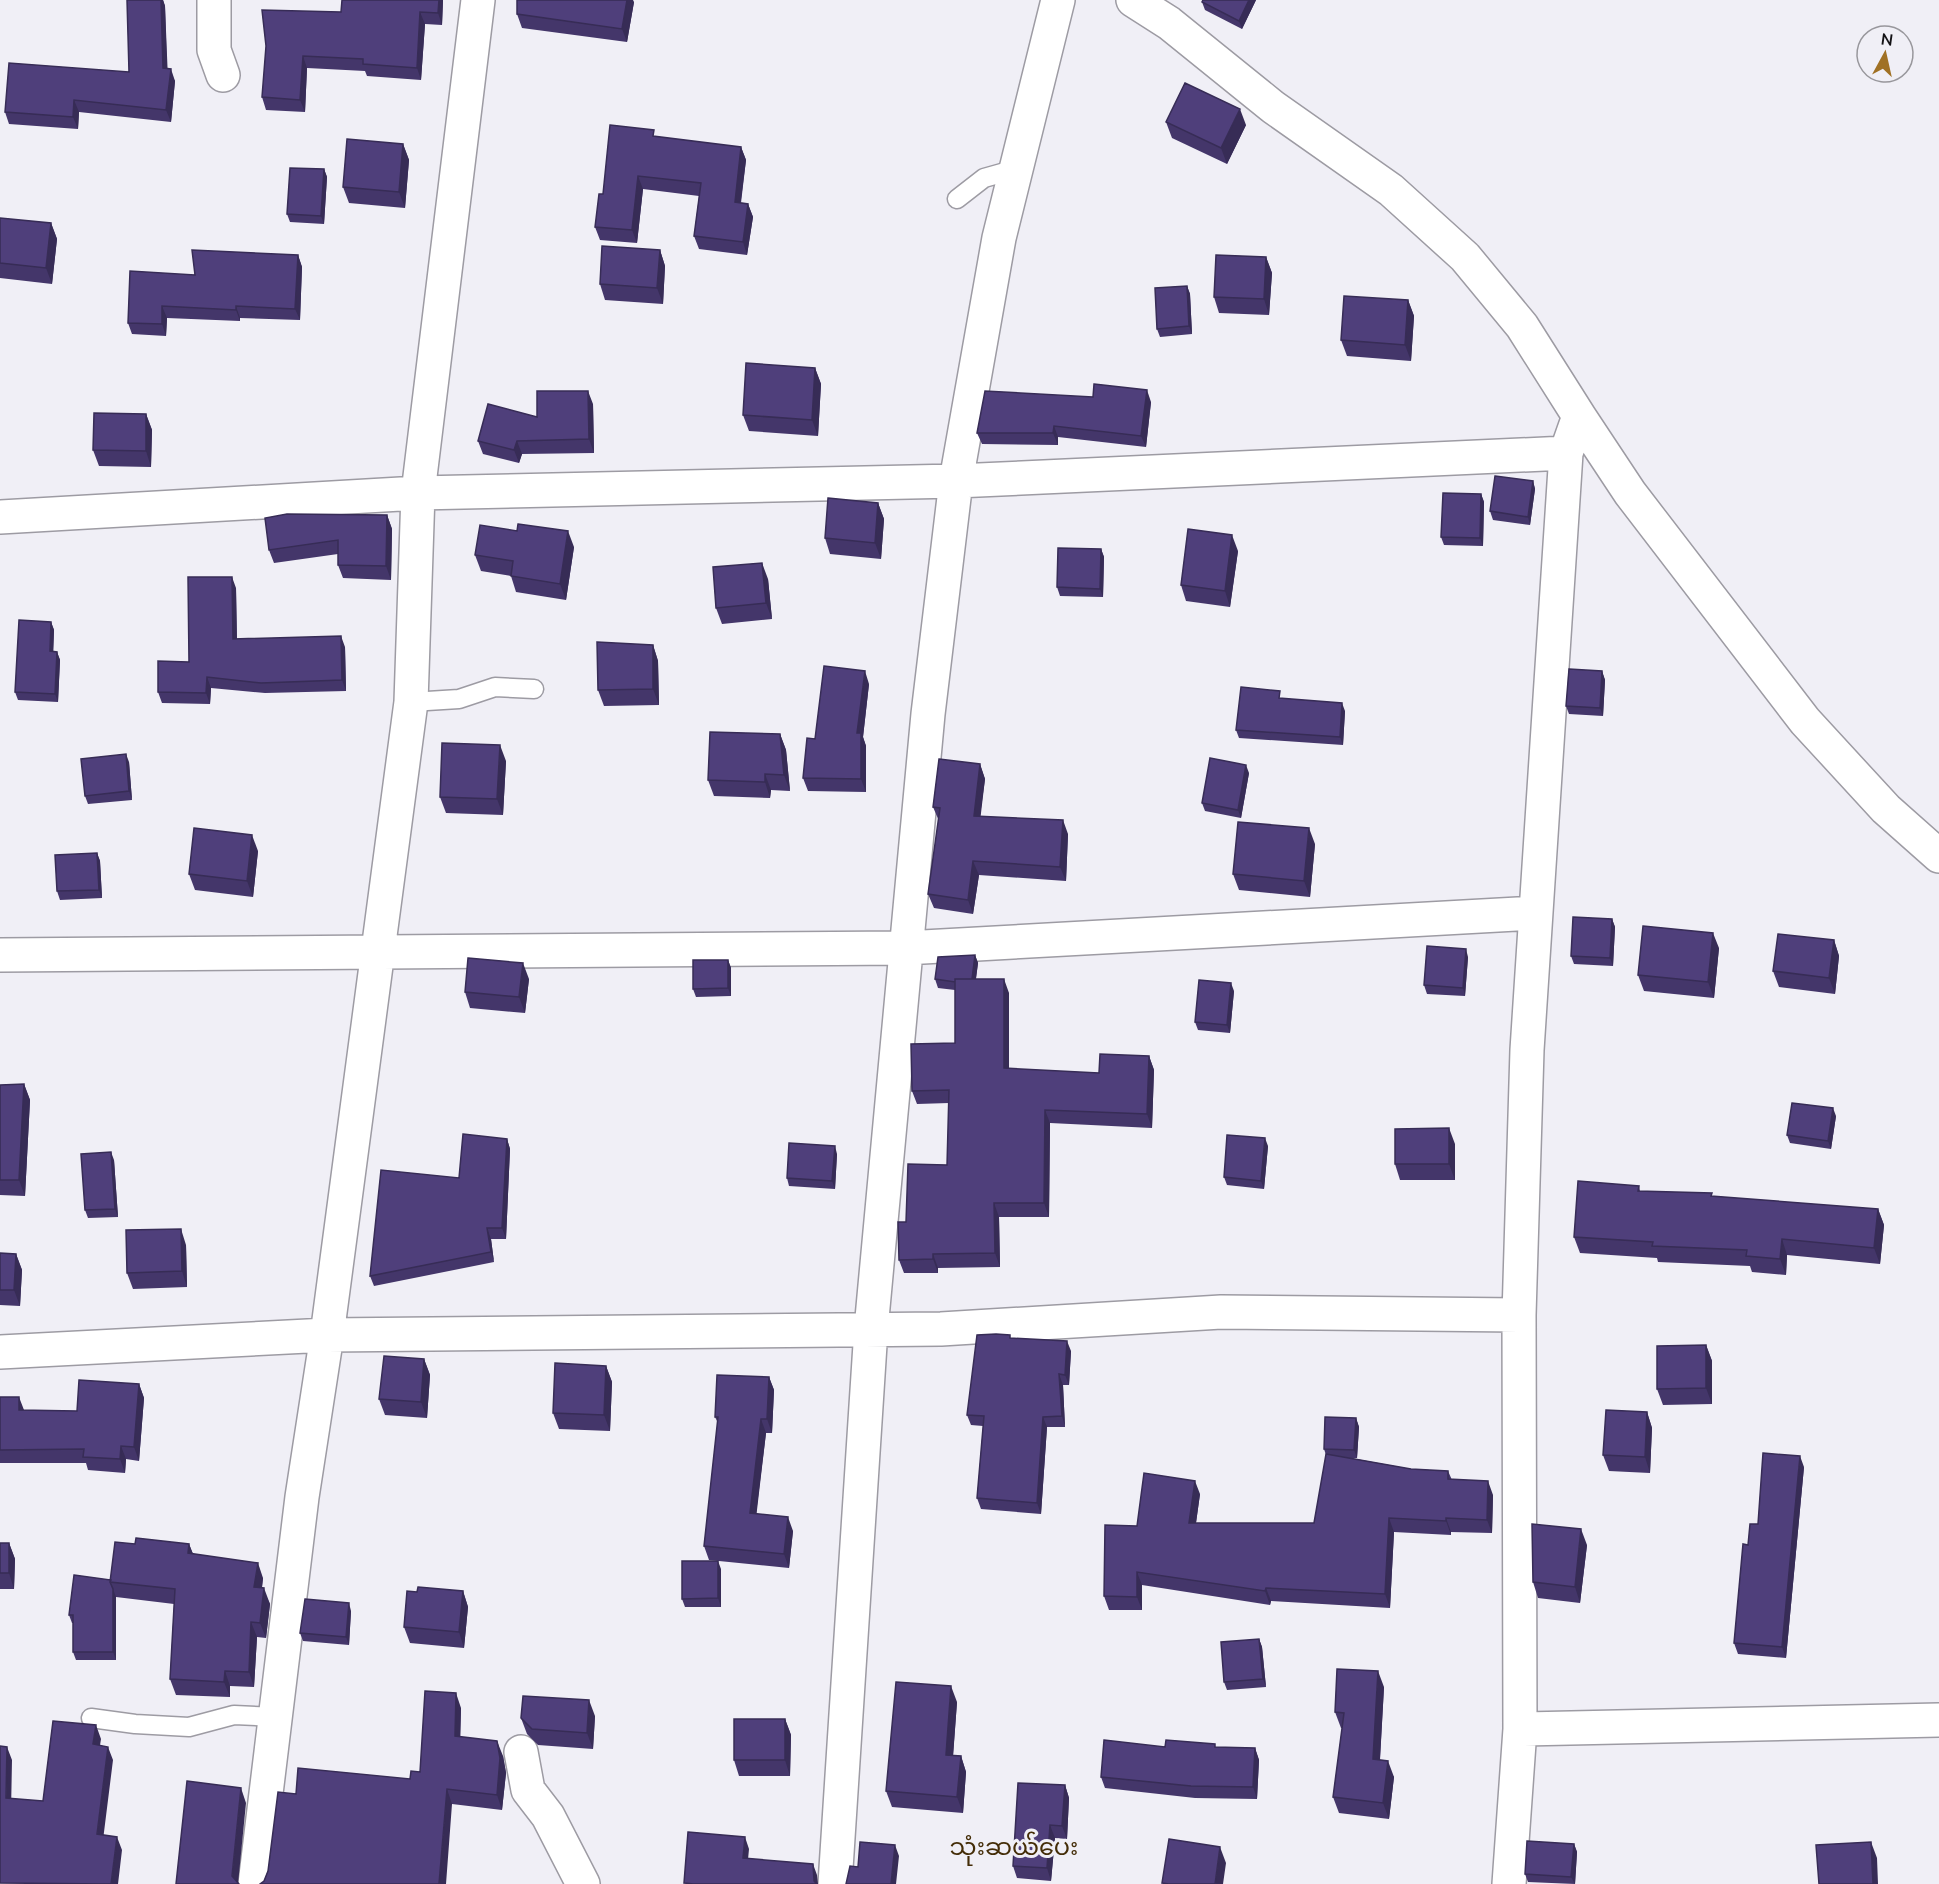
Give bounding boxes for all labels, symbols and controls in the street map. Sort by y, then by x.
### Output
north arrow [1855,24,1915,84]
text: N [1880,28,1894,50]
district label: သုံးဆယ်ပေး [950,1831,1078,1866]

